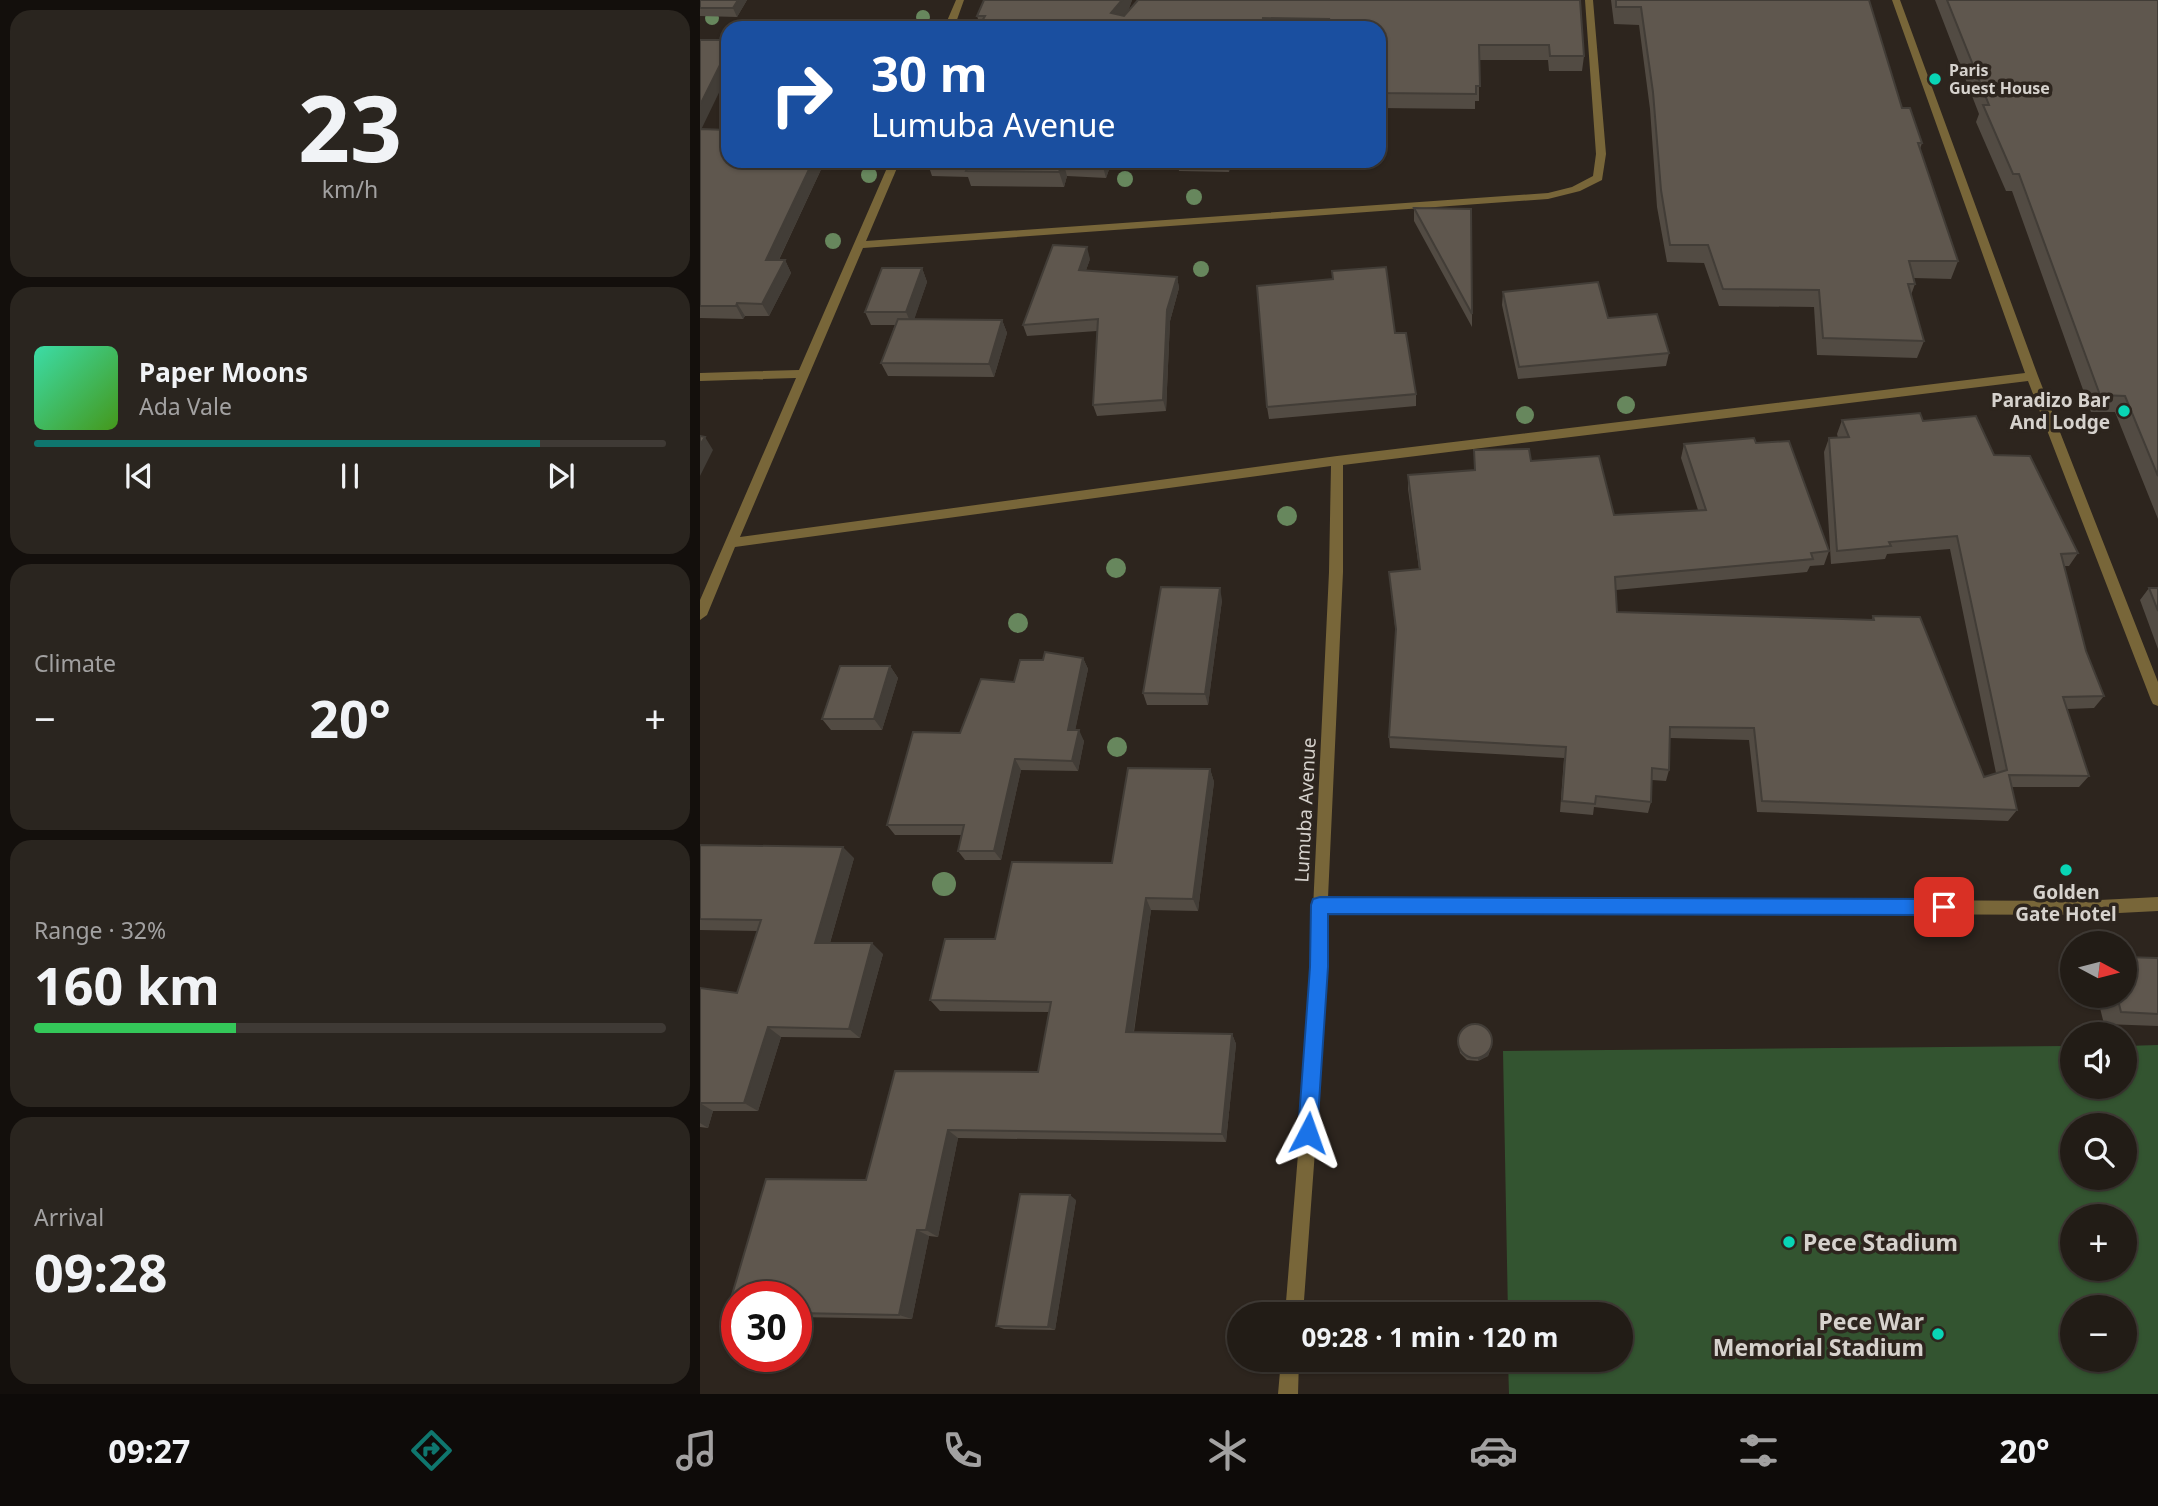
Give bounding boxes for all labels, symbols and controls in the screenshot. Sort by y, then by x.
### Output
text: 30 m [871,40,988,106]
icon: right [756,49,847,140]
place label: Paris Guest House [1949,59,2050,99]
text: 23 [298,65,402,189]
marker: Paris Guest House [1927,71,1943,87]
text: Lumuba Avenue [871,103,1116,146]
text: km/h [322,173,378,205]
text: Paper Moons [139,354,308,390]
place label: Paradizo Bar And Lodge [1991,387,2110,435]
text: Ada Vale [139,390,232,422]
marker: Paradizo Bar And Lodge [2116,403,2132,419]
icon: previous [120,457,158,495]
icon: pause [331,457,369,495]
icon: next [542,457,580,495]
text: Climate [34,647,116,679]
text: 20° [309,682,391,753]
text: − [34,692,56,744]
text: + [644,692,666,744]
street label: Lumuba Avenue [1288,737,1322,883]
marker: Golden Gate Hotel [2058,862,2074,878]
pin [1914,877,1974,937]
place label: Golden Gate Hotel [2015,879,2117,927]
icon: arrive [1925,888,1963,926]
text: Range · 32% [34,914,166,946]
north arrow [2060,931,2137,1008]
map controls [2060,931,2137,1372]
text: 160 km [34,949,220,1020]
button: sound [2060,1022,2137,1099]
position arrow [1271,1096,1345,1170]
button: search [2060,1113,2137,1190]
text: Arrival [34,1201,104,1233]
button: + [2060,1204,2137,1281]
place label: Pece Stadium [1803,1226,1958,1258]
marker: Pece Stadium [1781,1234,1797,1250]
text: 09:28 [34,1236,168,1307]
speed limit sign: 30 [721,1281,812,1372]
button: − [2060,1295,2137,1372]
place label: Pece War Memorial Stadium [1713,1305,1924,1363]
text: 09:28 · 1 min · 120 m [1302,1319,1558,1355]
marker: Pece War Memorial Stadium [1930,1326,1946,1342]
icon: directions [407,1426,456,1475]
icon: music [672,1426,721,1475]
icon: phone [938,1426,987,1475]
icon: climate [1203,1426,1252,1475]
icon: car [1469,1426,1518,1475]
icon: filters [1734,1426,1783,1475]
text: 09:27 [108,1429,190,1472]
text: 20° [2000,1429,2050,1472]

